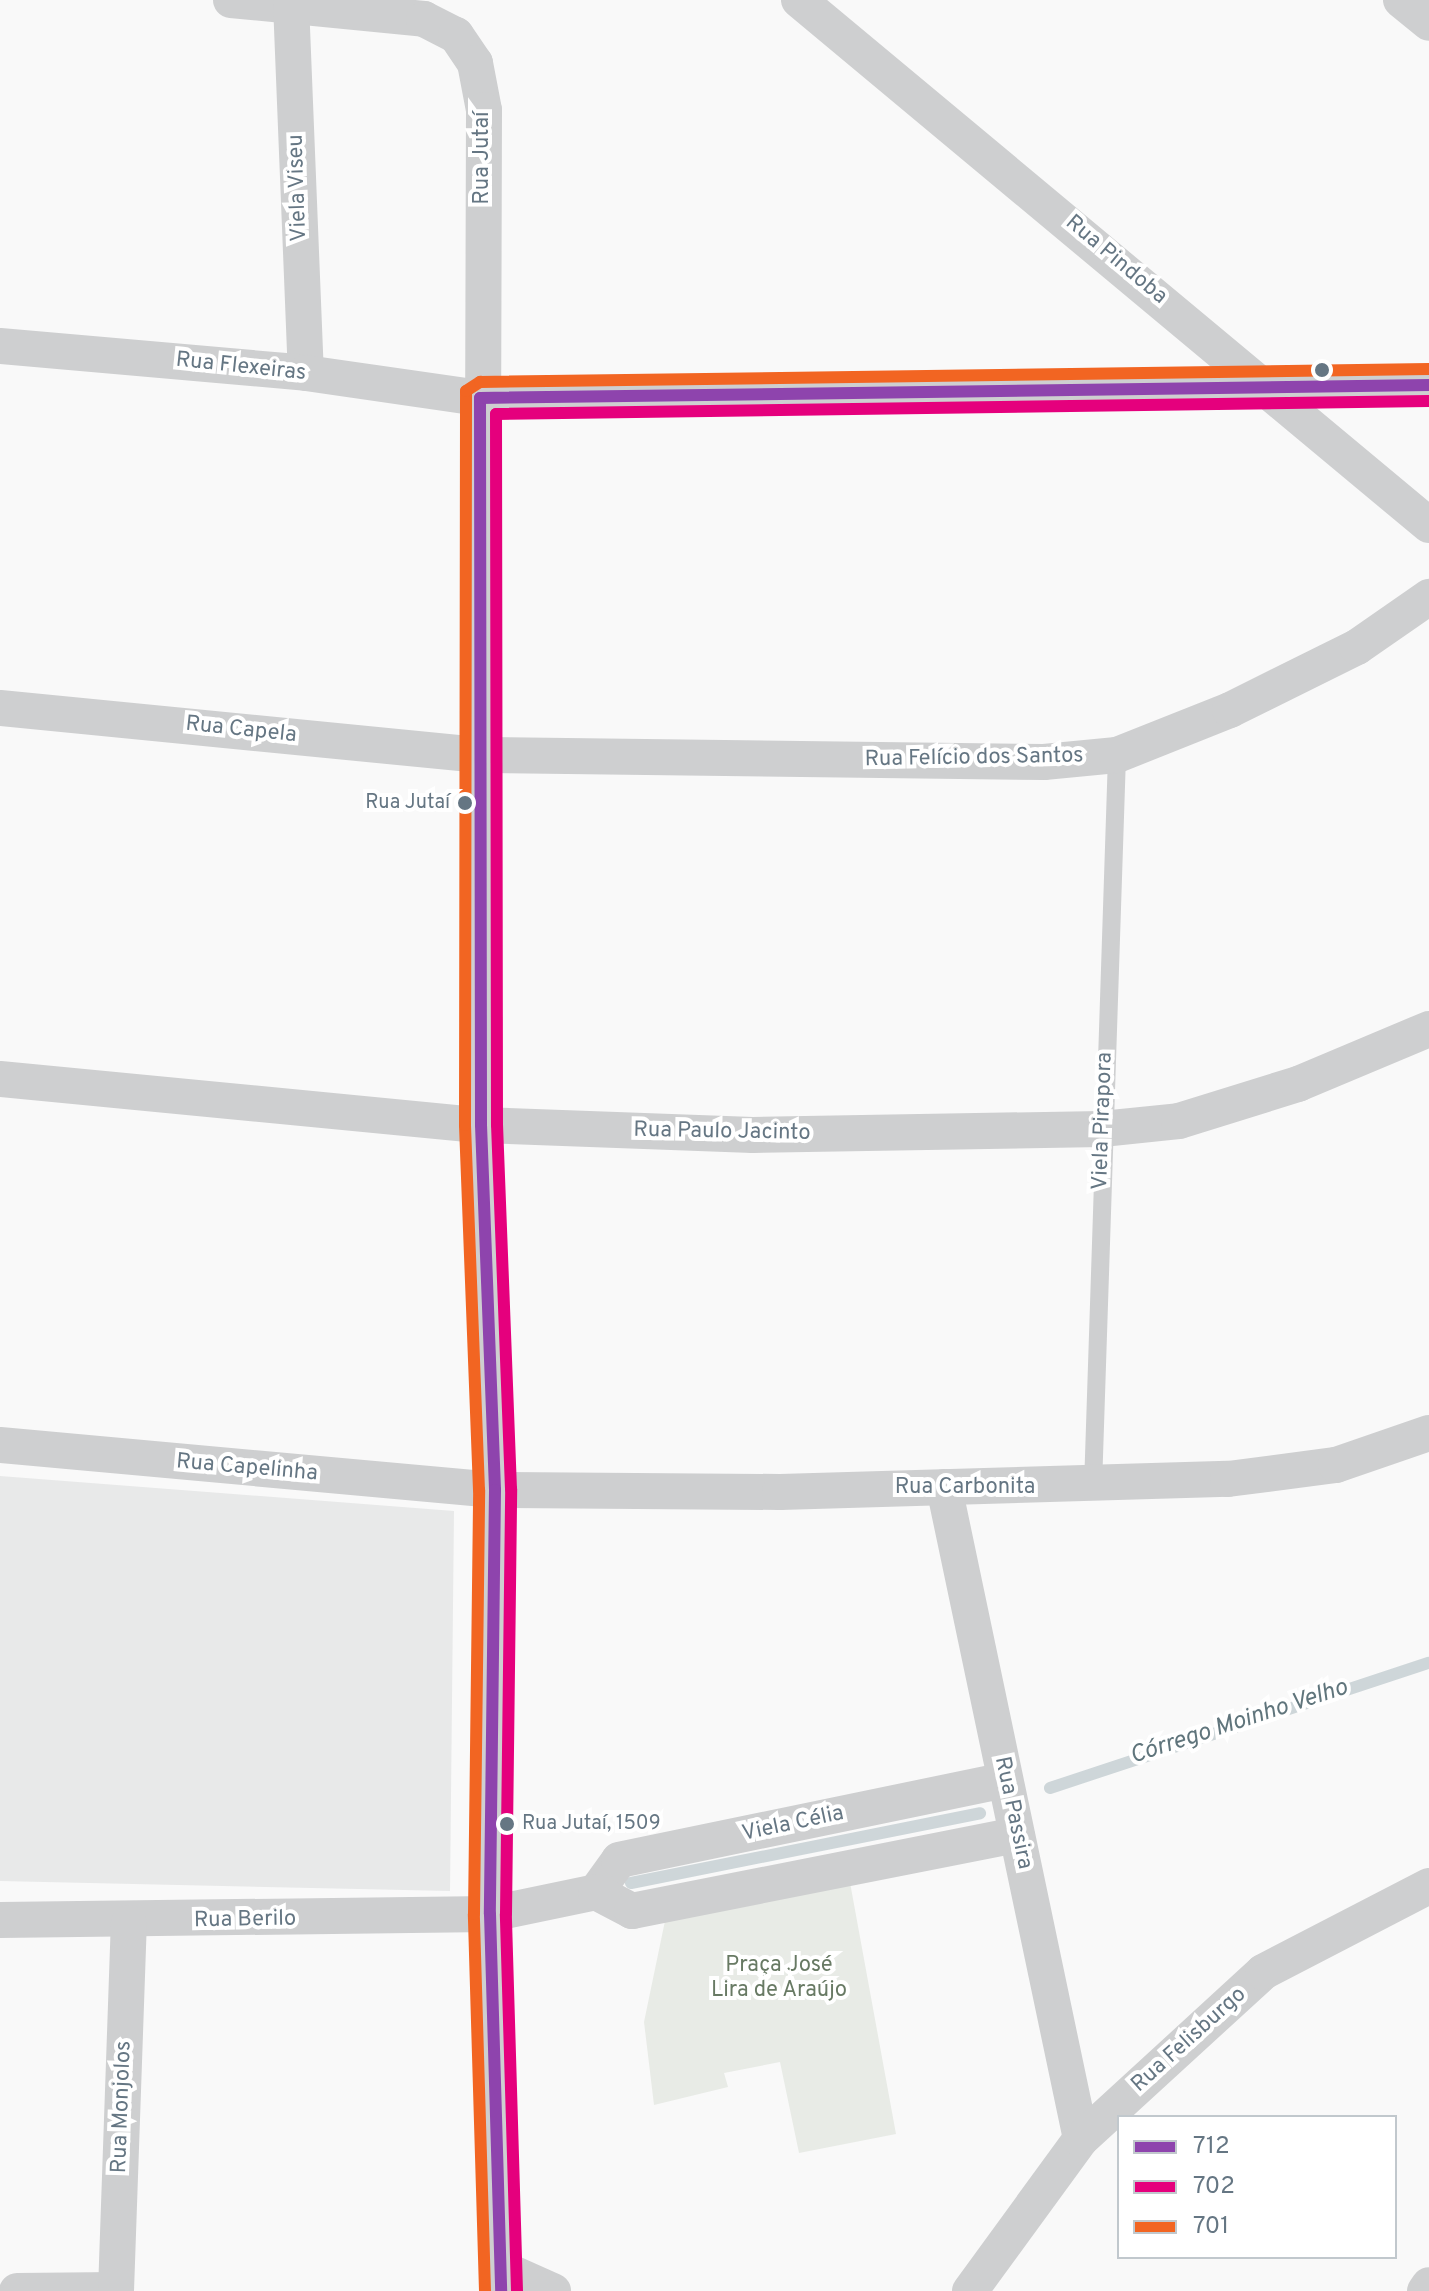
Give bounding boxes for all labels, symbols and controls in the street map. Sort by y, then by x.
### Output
street label: Rua Jutaí [470,111,496,205]
street label: Viela Viseu [283,133,313,243]
street label: Rua Pindoba [1060,210,1172,310]
street label: Rua Flexeiras [174,347,308,387]
unlabelled marker [1314,362,1330,378]
street label: Rua Capela [184,711,298,749]
street label: Rua Felício dos Santos [864,743,1084,773]
place label: Rua Jutaí [365,791,450,815]
marker: Rua Jutaí [457,795,473,811]
street label: Viela Pirapora [1087,1051,1119,1191]
street label: Rua Paulo Jacinto [633,1117,811,1147]
street label: Rua Capelinha [175,1449,319,1487]
street label: Rua Carbonita [895,1475,1035,1501]
water label: Córrego Moinho Velho [1126,1674,1352,1772]
street label: Rua Passira [988,1754,1038,1872]
street label: Viela Célia [740,1800,846,1848]
place label: Rua Jutaí, 1509 [522,1812,661,1836]
marker: Rua Jutaí, 1509 [499,1816,515,1832]
street label: Rua Berilo [194,1906,296,1934]
park label: Praça José Lira de Araújo [711,1952,847,2004]
street label: Rua Felisburgo [1126,1982,1252,2098]
street label: Rua Monjolos [106,2040,138,2174]
legend [1117,2115,1397,2259]
text: 712 [1193,2132,1230,2162]
text: 702 [1193,2172,1235,2202]
text: 701 [1193,2212,1229,2242]

